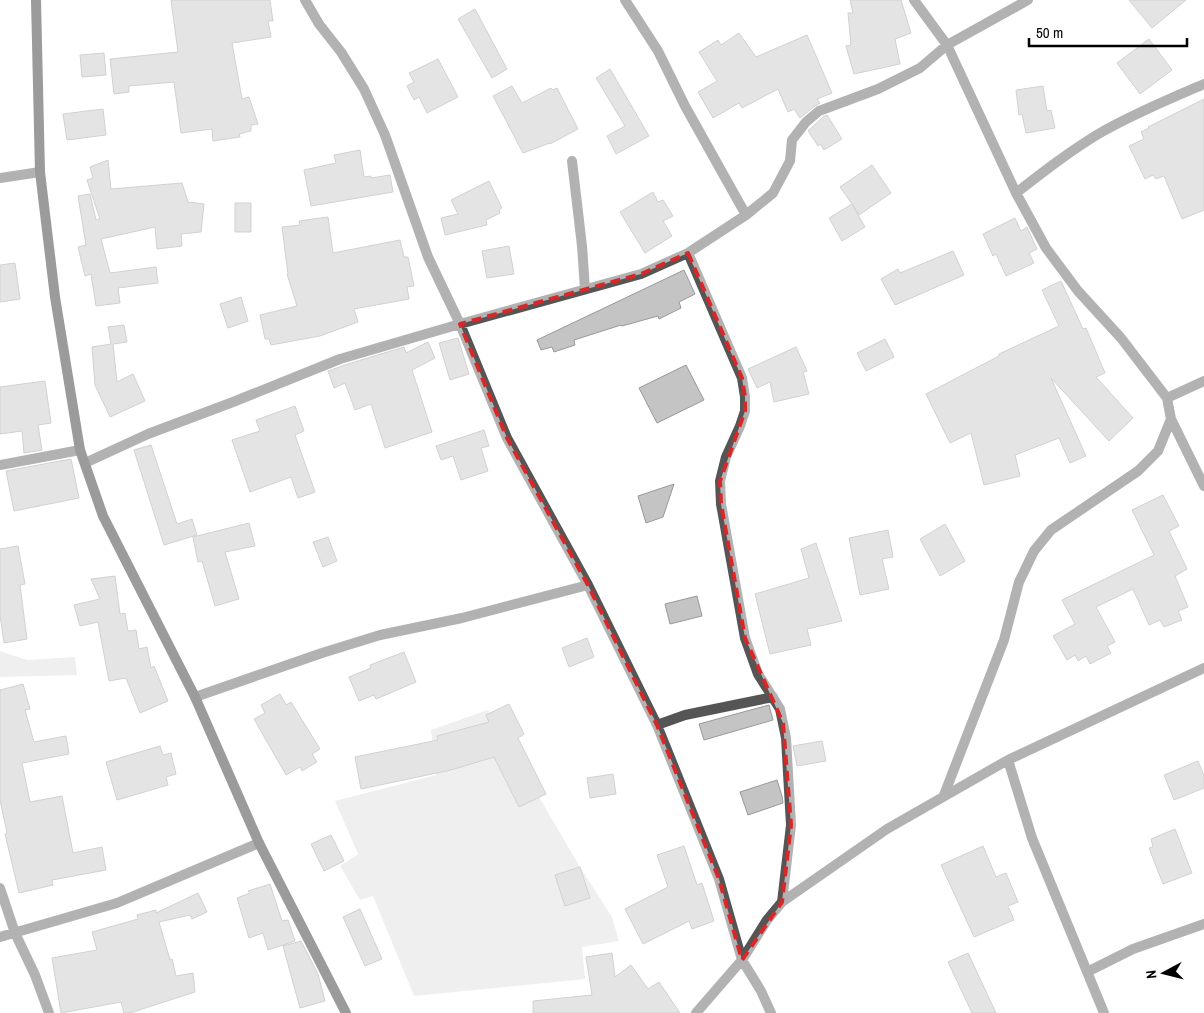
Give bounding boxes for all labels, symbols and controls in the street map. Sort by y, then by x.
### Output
scale bar [1029,15,1186,47]
text: 50 m [1036,22,1063,43]
north arrow [1139,948,1189,998]
text: N [1142,969,1161,980]

